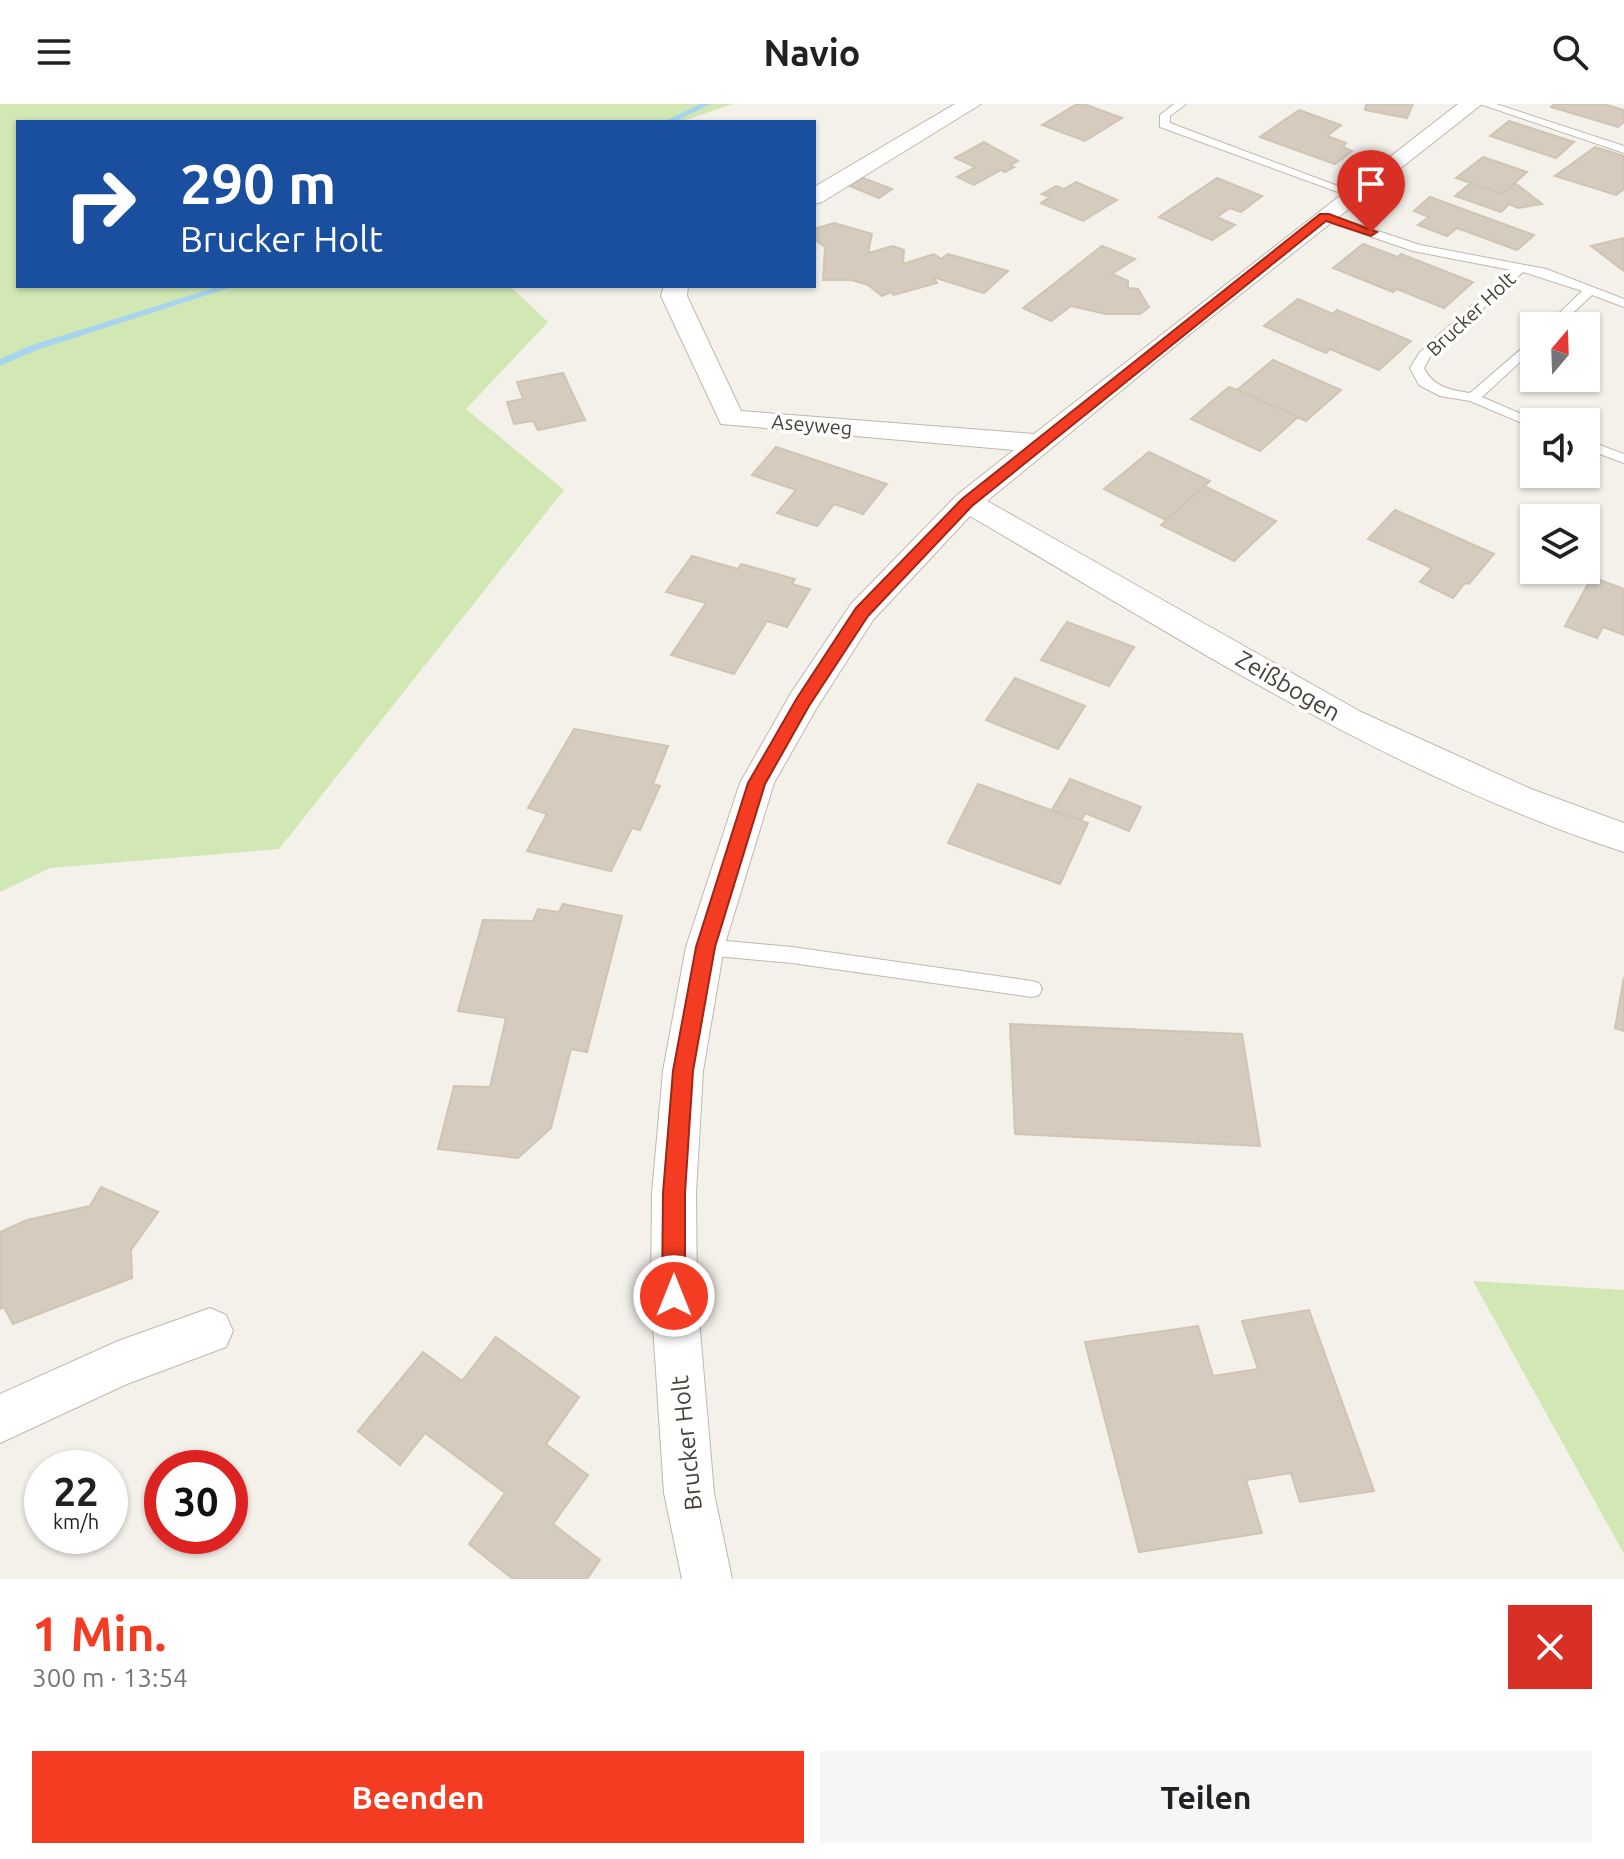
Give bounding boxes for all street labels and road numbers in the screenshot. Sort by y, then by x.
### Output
street label: Brucker Holt [1422,267,1520,360]
street label: Aseyweg [771,410,853,439]
street label: Zeißbogen [1231,645,1345,726]
street label: Brucker Holt [666,1374,707,1512]

